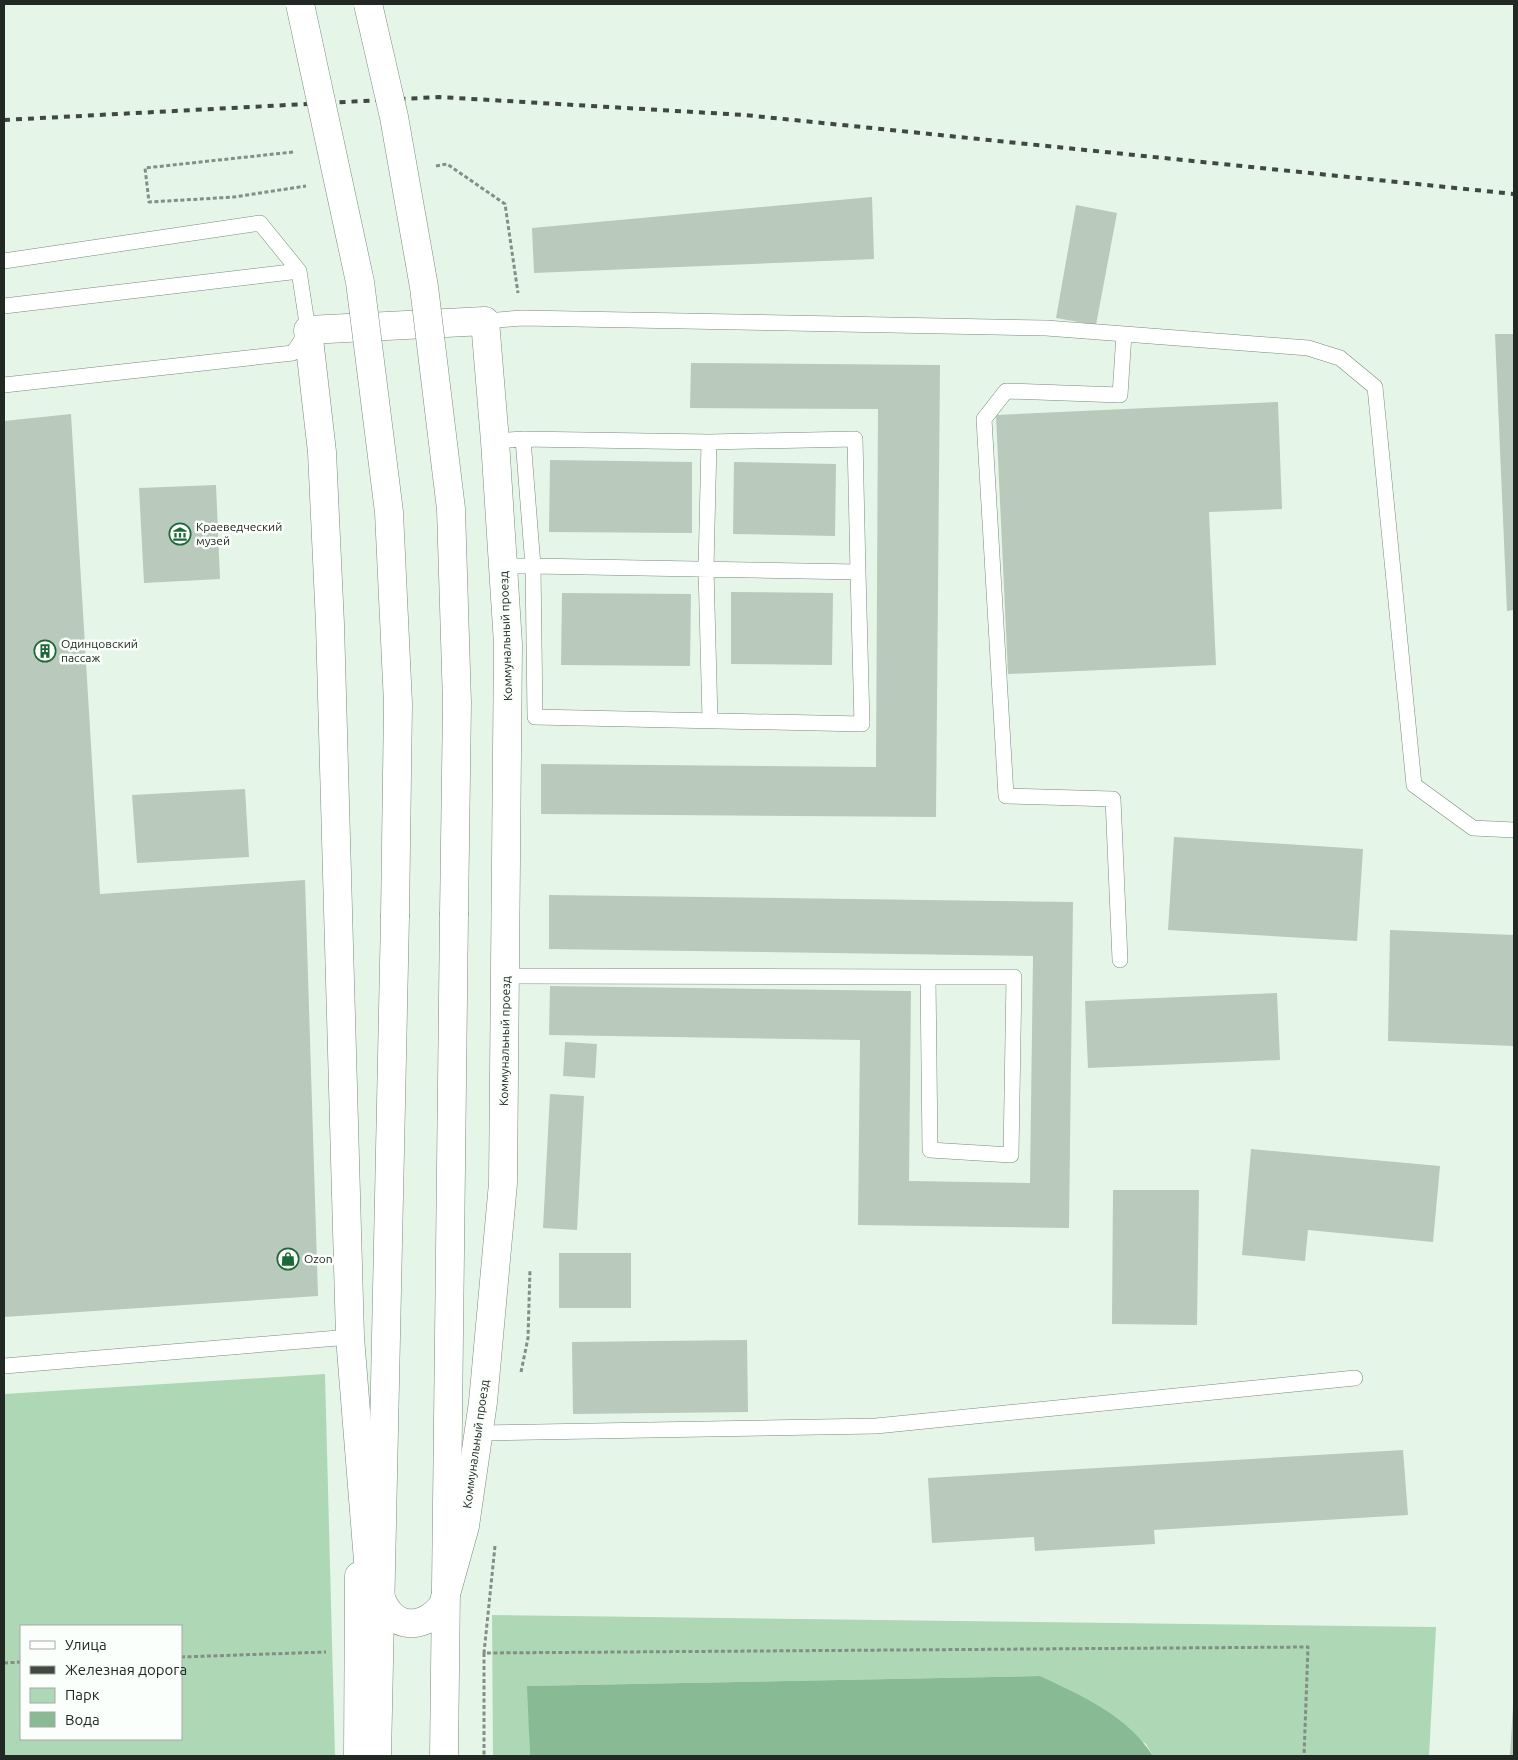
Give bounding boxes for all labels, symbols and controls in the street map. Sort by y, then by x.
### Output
place label: Краеведческий музей [196,520,282,547]
museum icon: Краеведческий музей [168,522,192,546]
street label: Коммунальный проезд [497,571,514,701]
place label: Одинцовский пассаж [61,637,138,664]
building icon: Одинцовский пассаж [33,639,57,663]
street label: Коммунальный проезд [497,976,512,1106]
shop icon: Ozon [276,1247,300,1271]
place label: Ozon [304,1252,333,1265]
street label: Коммунальный проезд [460,1379,491,1509]
legend [20,1625,182,1740]
text: Улица [65,1636,107,1653]
text: Железная дорога [65,1661,187,1678]
text: Парк [65,1686,100,1703]
text: Вода [65,1711,100,1728]

